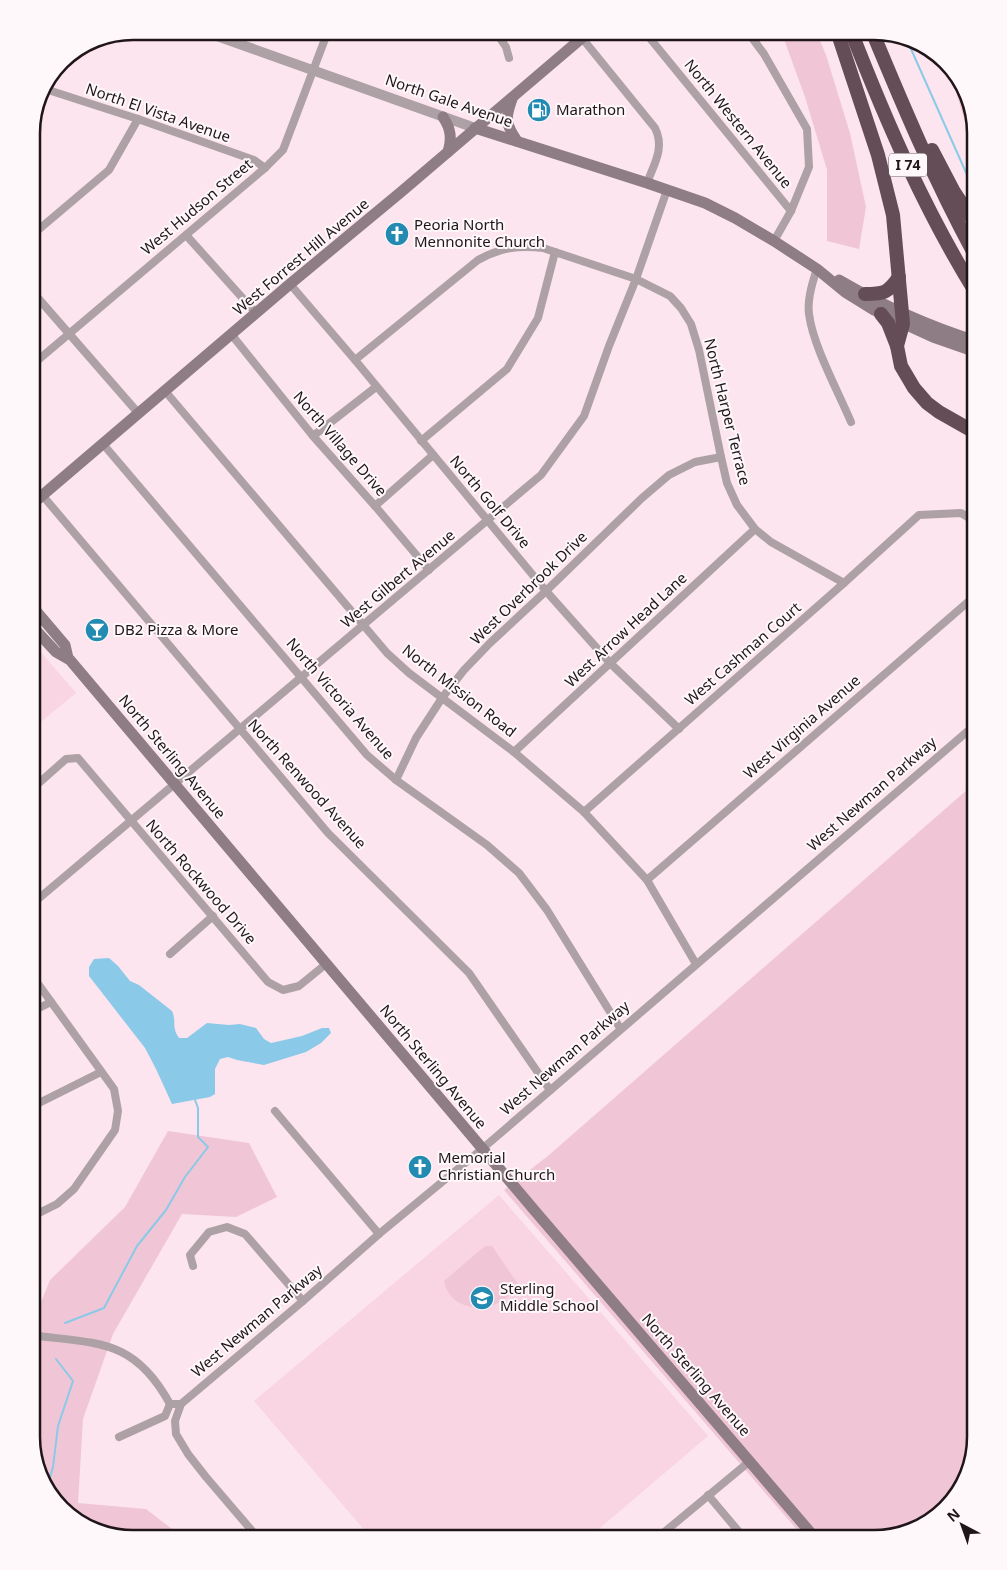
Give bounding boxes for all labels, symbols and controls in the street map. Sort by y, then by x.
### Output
street label: North Western Avenue [681,55,797,192]
street label: North Gale Avenue [383,69,516,131]
street label: North El Vista Avenue [83,78,233,146]
fuel station icon: Marathon [526,97,552,123]
place label: Marathon [556,99,625,119]
street label: West Hudson Street [136,153,257,259]
road number: I 74 [889,154,927,176]
street label: West Forrest Hill Avenue [228,193,373,319]
place label: Peoria North Mennonite Church [414,214,545,251]
church icon: Peoria North Mennonite Church [384,221,410,247]
street label: North Harper Terrace [700,336,756,487]
street label: North Village Drive [290,387,392,500]
street label: North Golf Drive [446,451,535,552]
street label: West Gilbert Avenue [336,525,459,632]
street label: West Overbrook Drive [466,526,591,648]
street label: West Arrow Head Lane [560,567,691,691]
street label: West Cashman Court [680,597,805,709]
bar icon: DB2 Pizza & More [84,617,110,643]
place label: DB2 Pizza & More [114,619,238,639]
street label: North Victoria Avenue [282,633,399,763]
street label: North Mission Road [399,639,521,741]
street label: West Virginia Avenue [739,670,864,783]
street label: North Sterling Avenue [115,690,231,823]
street label: North Renwood Avenue [244,714,371,852]
street label: West Newman Parkway [802,731,940,855]
street label: North Rockwood Drive [142,815,261,948]
street label: West Newman Parkway [495,995,633,1119]
street label: North Sterling Avenue [376,1000,492,1133]
place label: Memorial Christian Church [438,1147,555,1184]
church icon: Memorial Christian Church [407,1154,433,1180]
street label: West Newman Parkway [187,1259,326,1381]
place label: Sterling Middle School [500,1278,599,1315]
school or university icon: Sterling Middle School [469,1285,495,1311]
street label: North Sterling Avenue [638,1309,756,1440]
north arrow [937,1500,987,1550]
text: N [943,1504,964,1526]

